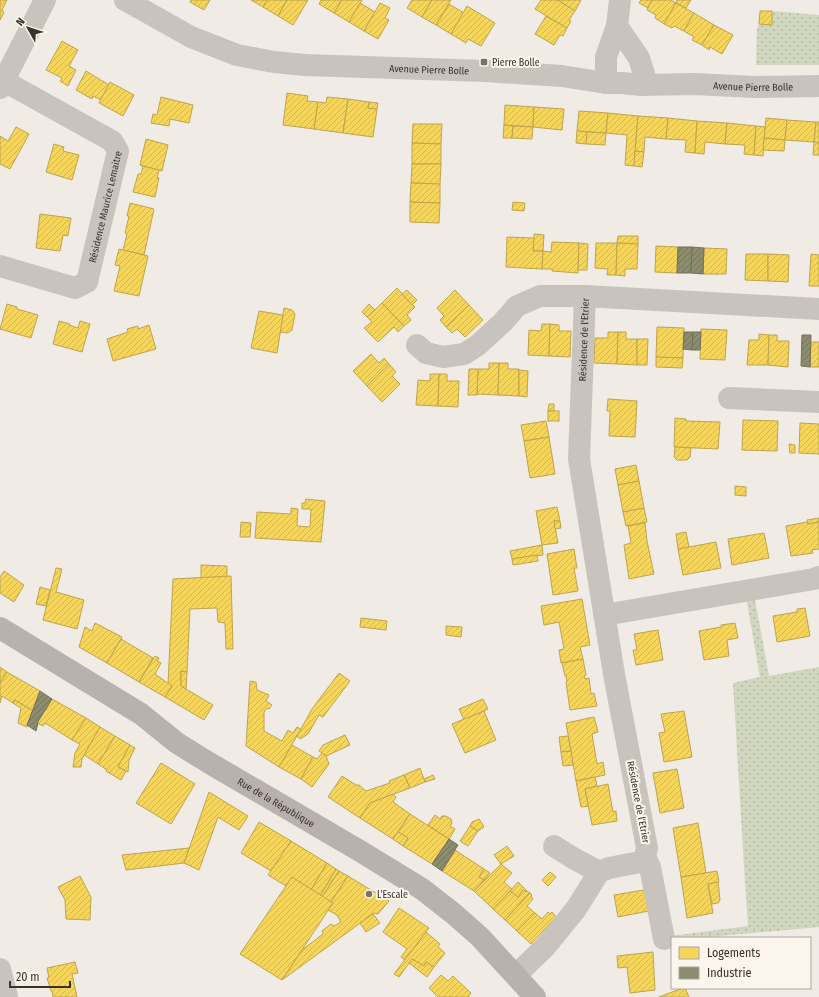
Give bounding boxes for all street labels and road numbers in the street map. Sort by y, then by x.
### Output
street label: Avenue Pierre Bolle [389,63,469,77]
street label: Avenue Pierre Bolle [713,80,793,94]
street label: Résidence Maurice Lemaitre [87,150,125,264]
street label: Résidence de l'Etrier [577,297,592,382]
street label: Résidence de l'Etrier [624,760,652,845]
street label: Rue de la République [235,776,317,830]

